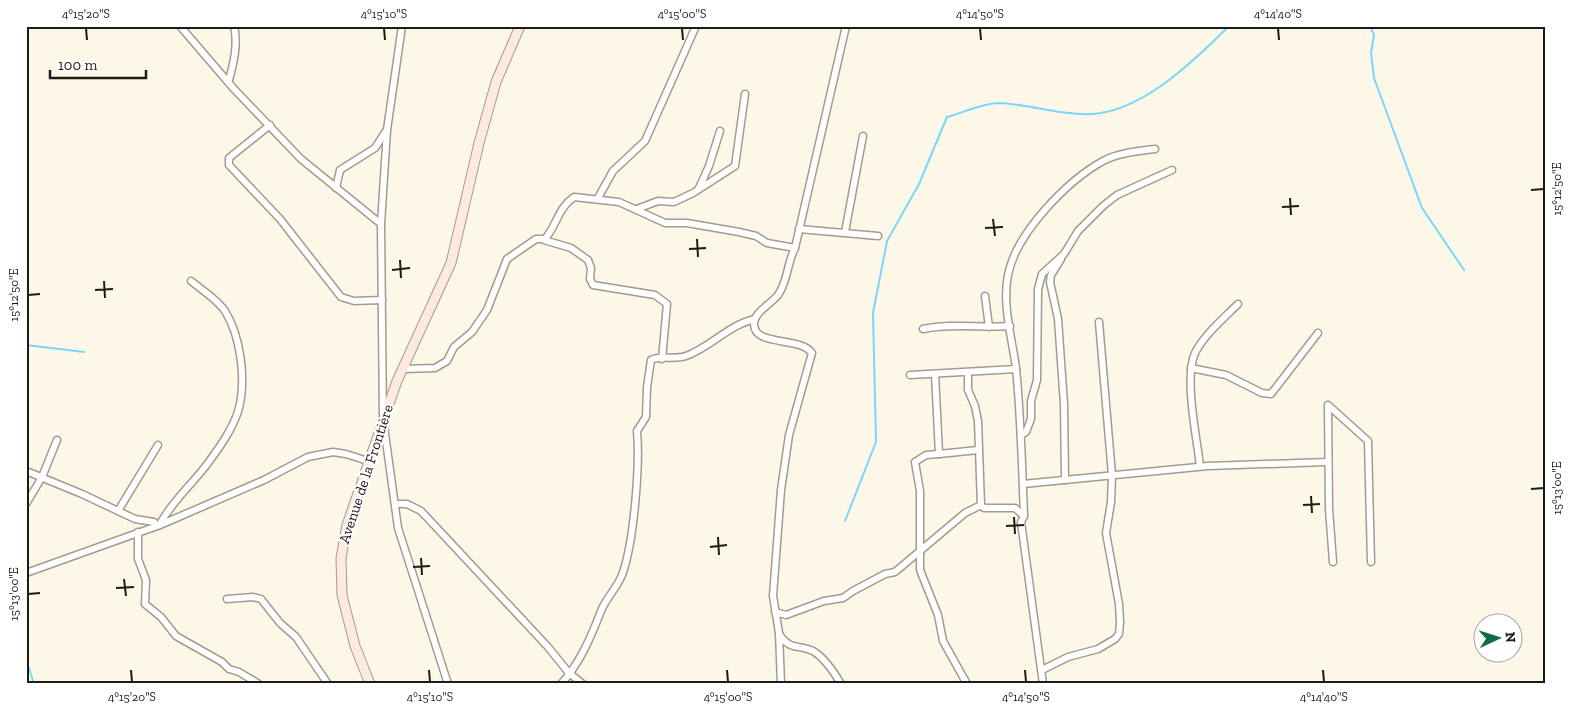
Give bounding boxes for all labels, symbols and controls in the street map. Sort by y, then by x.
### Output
text: 4°15'20"S [62,7,110,21]
text: 4°15'10"S [361,7,407,21]
text: 4°15'00"S [658,7,706,21]
text: 4°14'50"S [956,7,1004,21]
text: 4°14'40"S [1254,7,1302,21]
scale bar [50,48,146,80]
text: 100 m [58,56,97,74]
text: 15°12'50"E [1550,162,1564,216]
text: 15°12'50"E [7,268,21,322]
street label: Avenue de la Frontière [335,402,397,546]
text: 15°13'00"E [1550,461,1564,515]
text: 15°13'00"E [7,567,21,621]
north arrow [1474,612,1524,662]
text: N [1502,631,1519,643]
text: 4°15'20"S [108,690,156,704]
text: 4°15'10"S [407,690,453,704]
text: 4°15'00"S [704,690,752,704]
text: 4°14'50"S [1002,690,1050,704]
text: 4°14'40"S [1300,690,1348,704]

